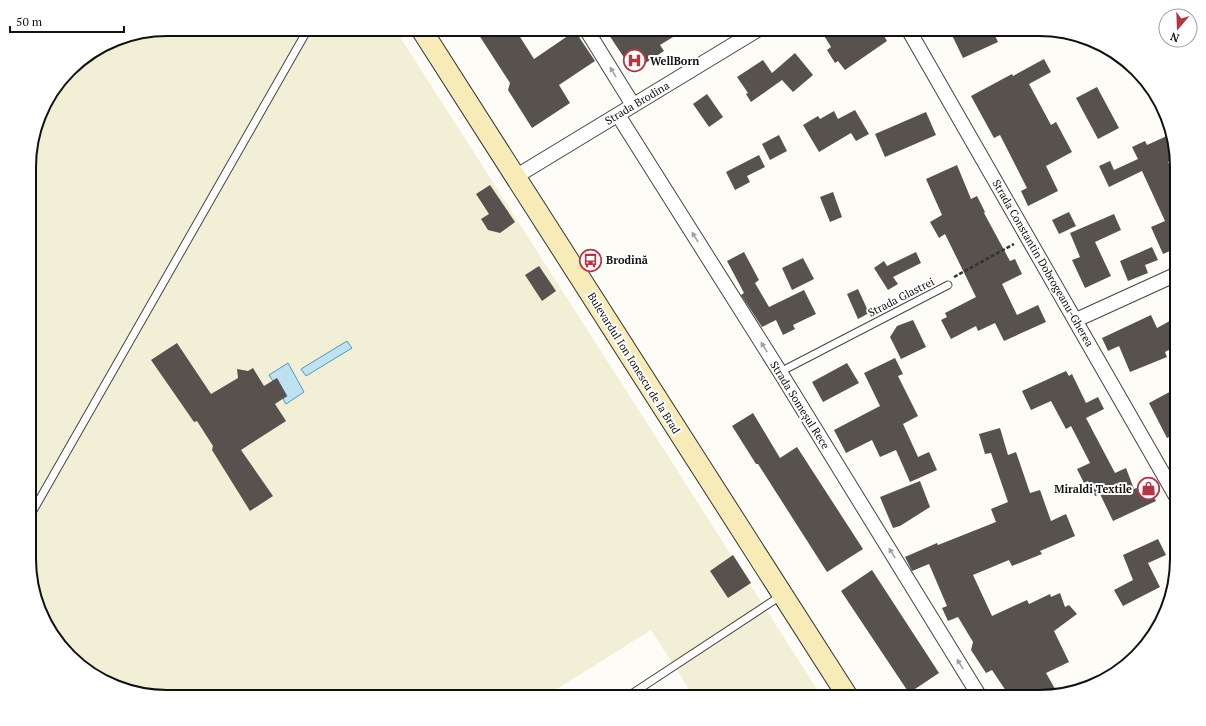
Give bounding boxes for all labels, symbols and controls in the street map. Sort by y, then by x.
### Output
scale bar [10,8,124,34]
north arrow [1158,8,1198,48]
text: 50 m [16,14,43,29]
text: N [1168,29,1181,45]
hospital icon: WellBorn [622,48,648,74]
place label: WellBorn [650,54,699,68]
one-way arrow [609,66,616,78]
street label: Strada Brodina [602,78,672,128]
street label: Strada Constantin Dobrogeanu-Gherea [989,177,1097,349]
one-way arrow [691,231,698,243]
bus stop icon: Brodină [577,247,603,273]
place label: Brodină [606,253,648,267]
street label: Strada Glastrei [866,274,936,320]
street label: Bulevardul Ion Ionescu de la Brad [585,290,683,436]
one-way arrow [761,341,768,353]
street label: Strada Someșul Rece [766,358,833,452]
shop icon: Miraldi Textile [1135,476,1161,502]
place label: Miraldi Textile [1054,482,1132,496]
one-way arrow [888,547,895,559]
one-way arrow [956,658,963,669]

